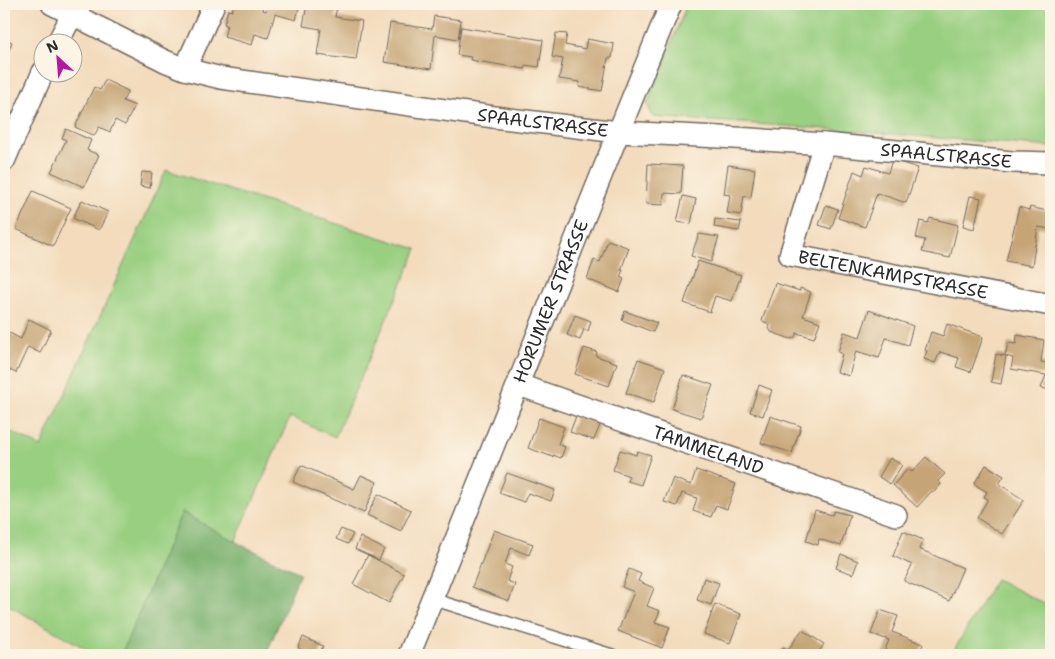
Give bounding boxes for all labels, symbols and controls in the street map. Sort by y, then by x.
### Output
north arrow [32,32,82,82]
text: N [43,36,61,57]
street label: SPAALSTRASSE [476,103,610,143]
street label: SPAALSTRASSE [879,137,1013,174]
street label: HORUMER STRASSE [508,216,594,387]
street label: BELTENKAMPSTRASSE [796,245,990,305]
street label: TAMMELAND [649,420,767,480]

